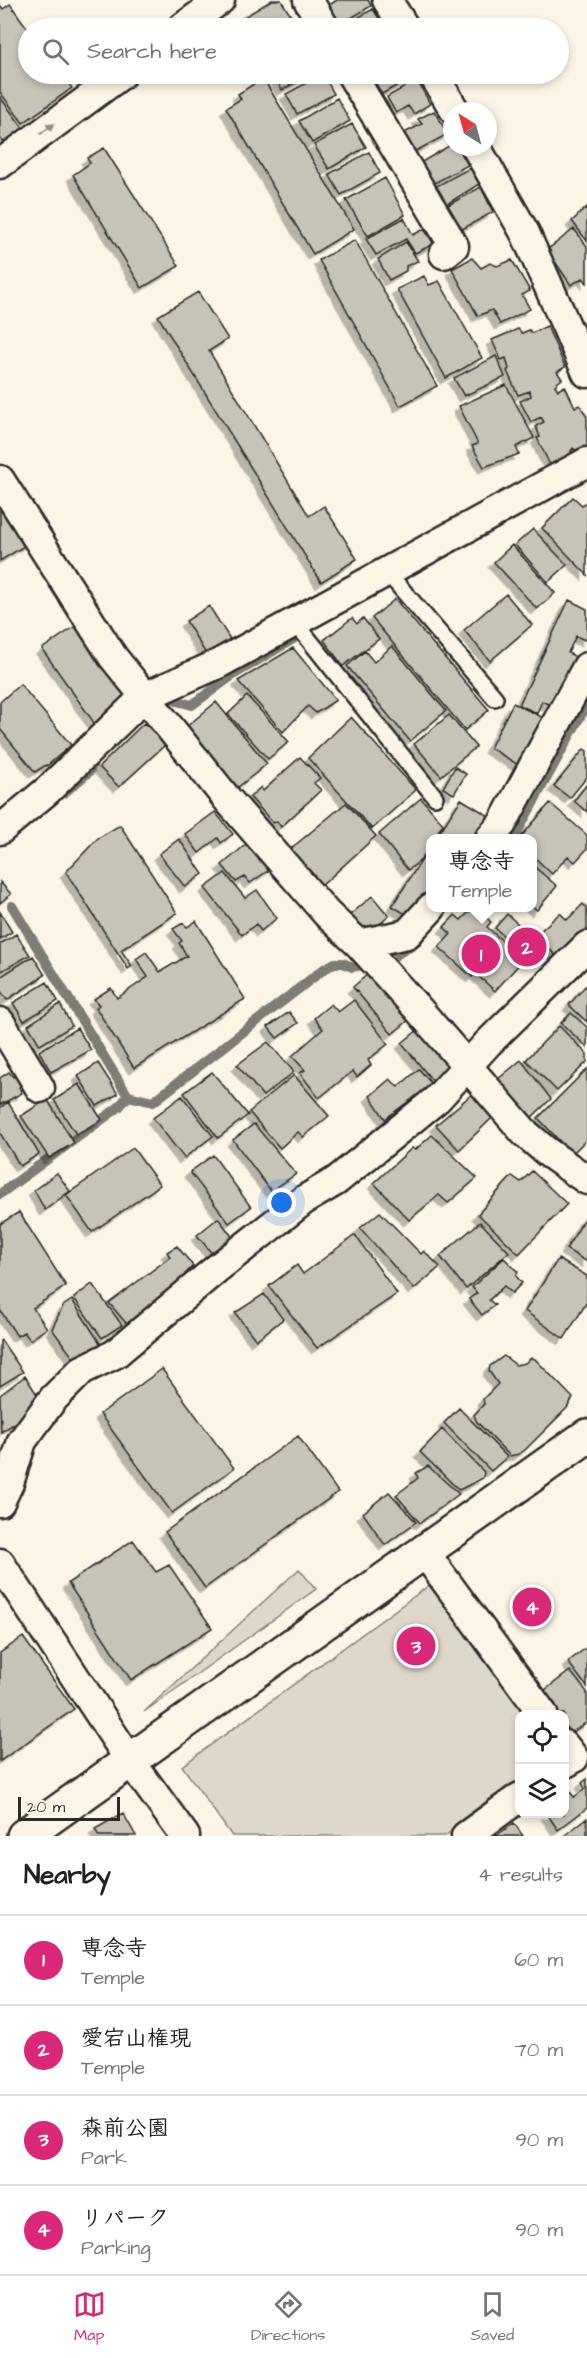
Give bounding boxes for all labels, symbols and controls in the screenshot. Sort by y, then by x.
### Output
search box [18,18,569,84]
icon: search [39,35,72,68]
text: Search here [87,36,217,67]
north arrow [443,102,497,156]
one-way arrow [39,123,55,136]
popup [426,834,537,912]
text: 専念寺 [448,846,515,877]
text: Temple [448,877,512,905]
pin: 2 [508,924,546,970]
pin: 1 [462,932,500,976]
your location [267,1188,296,1217]
pin: 4 [512,1584,552,1630]
pin: 3 [396,1624,436,1668]
map controls [515,1710,569,1818]
button: locate [515,1710,569,1764]
button: layers [515,1764,569,1818]
scale bar [18,1794,120,1822]
text: 20 m [27,1796,65,1818]
text: Nearby [24,1857,111,1893]
text: 4 results [478,1861,563,1889]
text: 専念寺 [81,1933,147,1964]
text: 1 [42,1946,45,1974]
text: 60 m [514,1946,563,1974]
text: Temple [81,1964,145,1992]
text: 愛宕山権現 [81,2023,191,2054]
text: 2 [38,2036,49,2064]
text: 70 m [515,2036,563,2064]
text: Temple [81,2054,145,2082]
text: 森前公園 [81,2113,169,2144]
text: 3 [38,2126,49,2154]
text: 90 m [515,2126,563,2154]
text: Park [81,2144,127,2172]
text: リパーク [81,2203,169,2234]
text: 4 [37,2216,50,2244]
text: 90 m [515,2216,563,2244]
text: Parking [81,2234,151,2262]
tab: Map [73,2288,106,2346]
tab: Directions [251,2288,325,2346]
tab: Saved [471,2288,514,2346]

